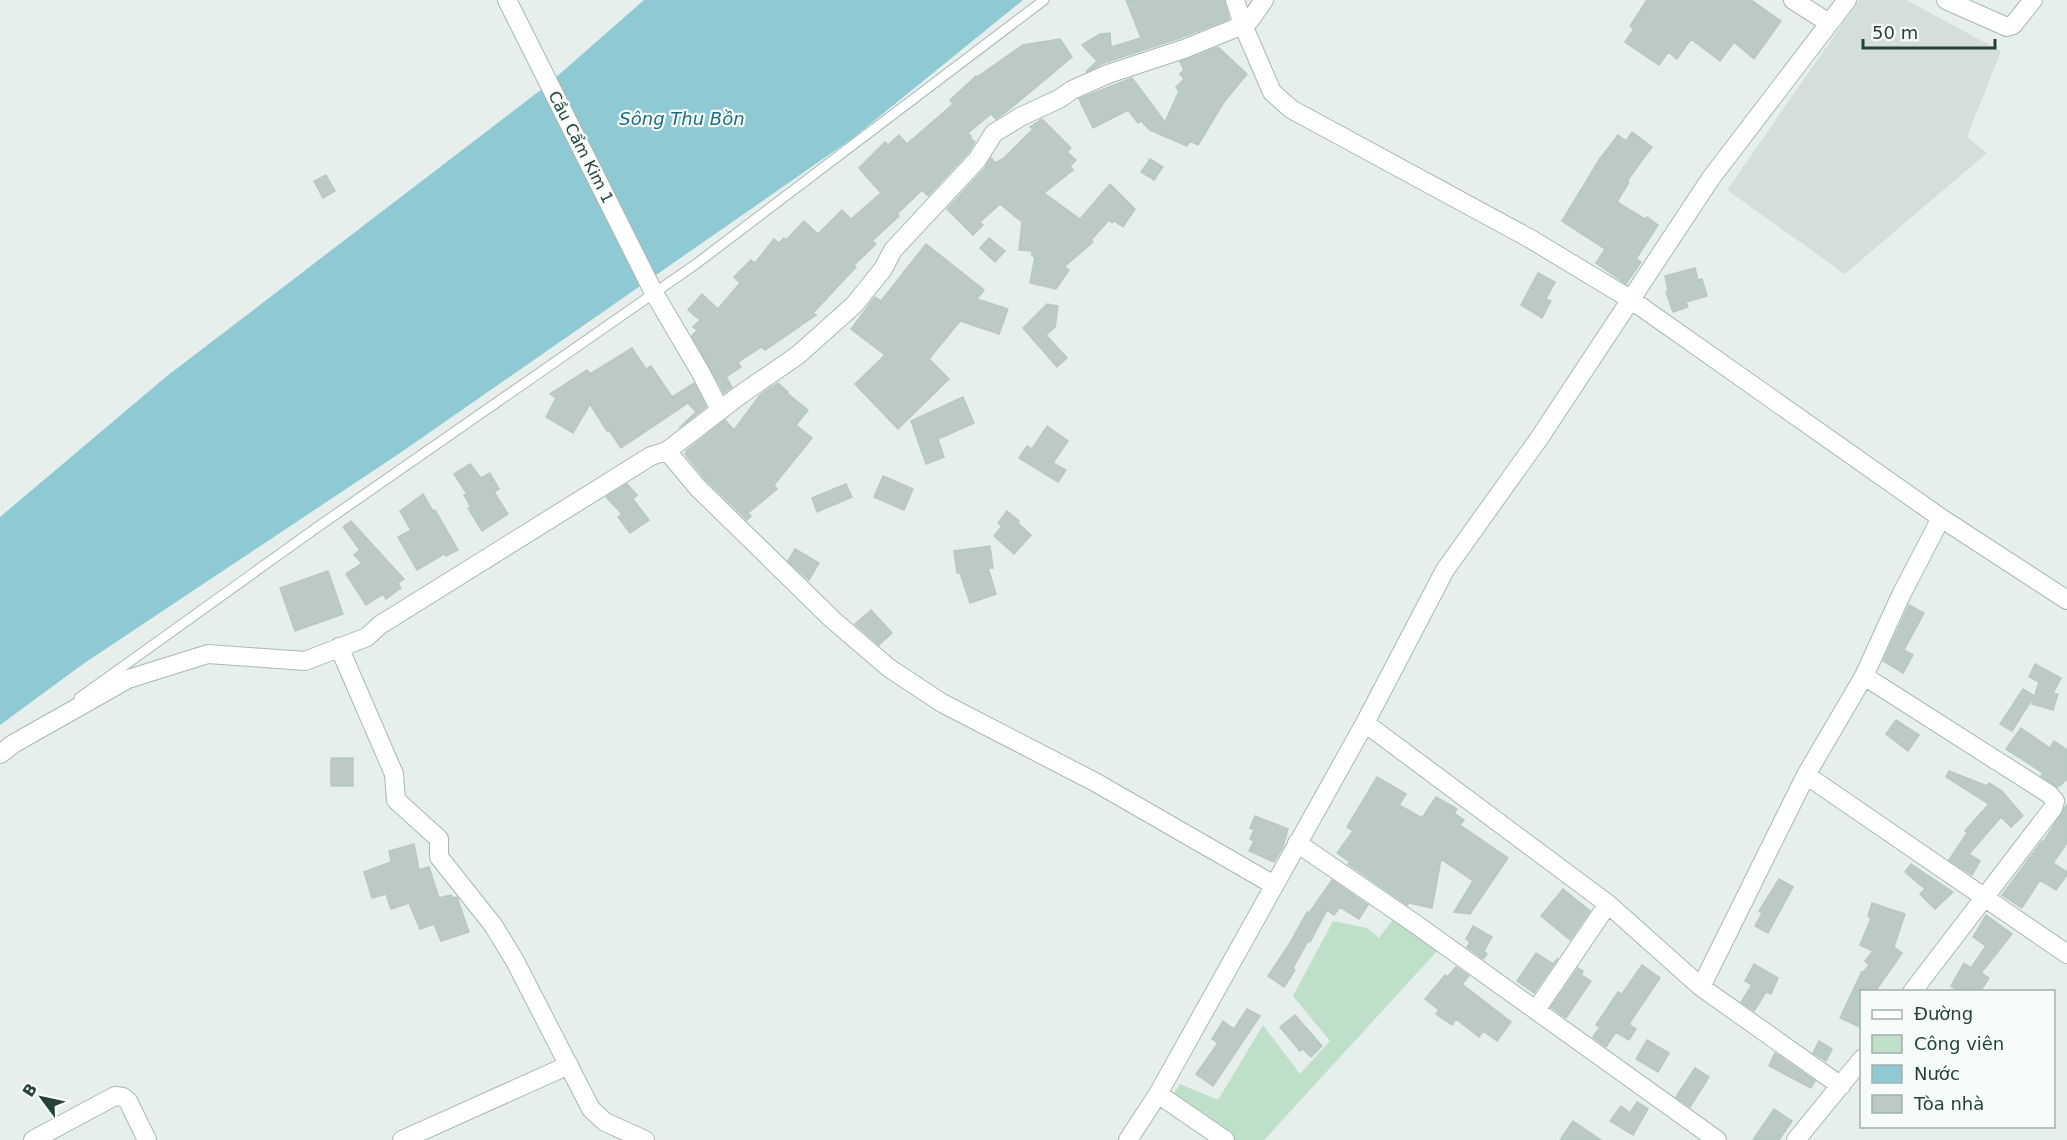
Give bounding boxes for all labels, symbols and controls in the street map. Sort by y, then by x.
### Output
scale bar [1863,12,1995,50]
text: 50 m [1872,22,1918,43]
street label: Cầu Cẩm Kim 1 [544,88,618,206]
water label: Sông Thu Bồn [619,108,745,129]
legend [1860,990,2055,1128]
text: Đường [1914,1003,1973,1024]
text: Công viên [1914,1033,2004,1054]
text: Nước [1914,1063,1960,1084]
north arrow [12,1068,72,1128]
text: B [19,1080,41,1100]
text: Tòa nhà [1913,1093,1984,1114]

